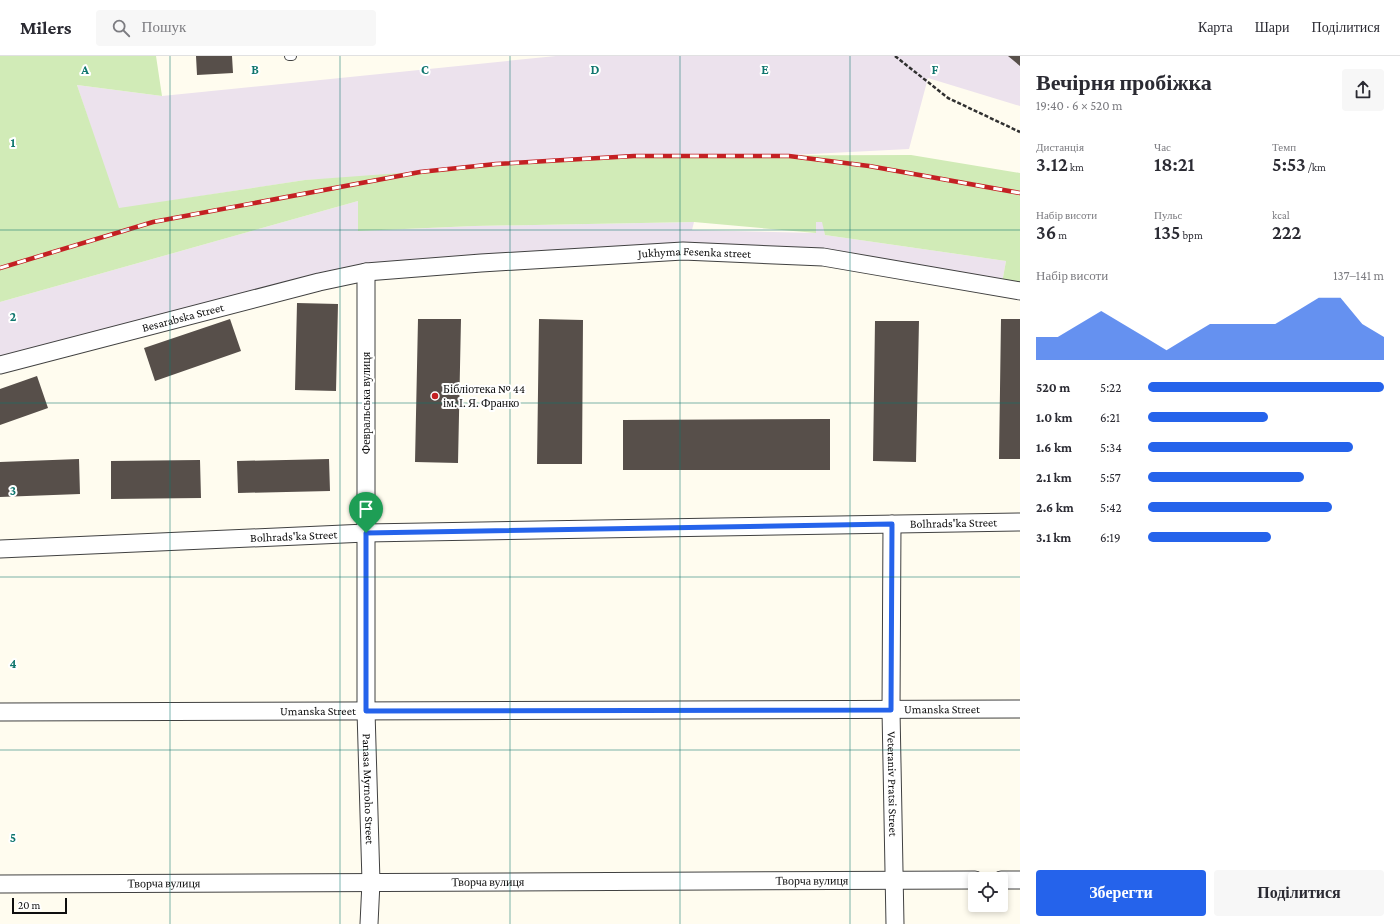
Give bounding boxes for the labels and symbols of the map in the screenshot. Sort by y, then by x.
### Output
text: A [80,62,89,77]
text: B [251,62,259,77]
text: C [421,62,429,77]
text: D [591,62,600,77]
text: E [761,62,769,77]
text: F [932,62,939,77]
text: 1 [11,135,16,150]
street label: Jukhyma Fesenka street [637,244,753,261]
street label: Besarabska Street [140,300,226,335]
text: 2 [10,309,17,324]
street label: Февральська вулиця [359,351,373,454]
place label: Бібліотека № 44 ім. І. Я. Франко [443,382,525,410]
marker: Бібліотека № 44 ім. І. Я. Франко [430,391,440,401]
text: 3 [10,483,16,498]
pin [349,492,383,533]
street label: Bolhrads'ka Street [910,515,998,531]
street label: Bolhrads'ka Street [250,527,339,545]
text: 4 [9,656,17,671]
street label: Umanska Street [904,702,981,716]
street label: Umanska Street [280,704,357,718]
street label: Veteraniv Pratsi Street [884,731,900,838]
street label: Panasa Myrnoho Street [360,733,377,846]
text: 5 [10,830,16,845]
street label: Творча вулиця [776,874,849,888]
street label: Творча вулиця [452,875,525,889]
street label: Творча вулиця [128,876,201,890]
scale bar [12,896,67,915]

